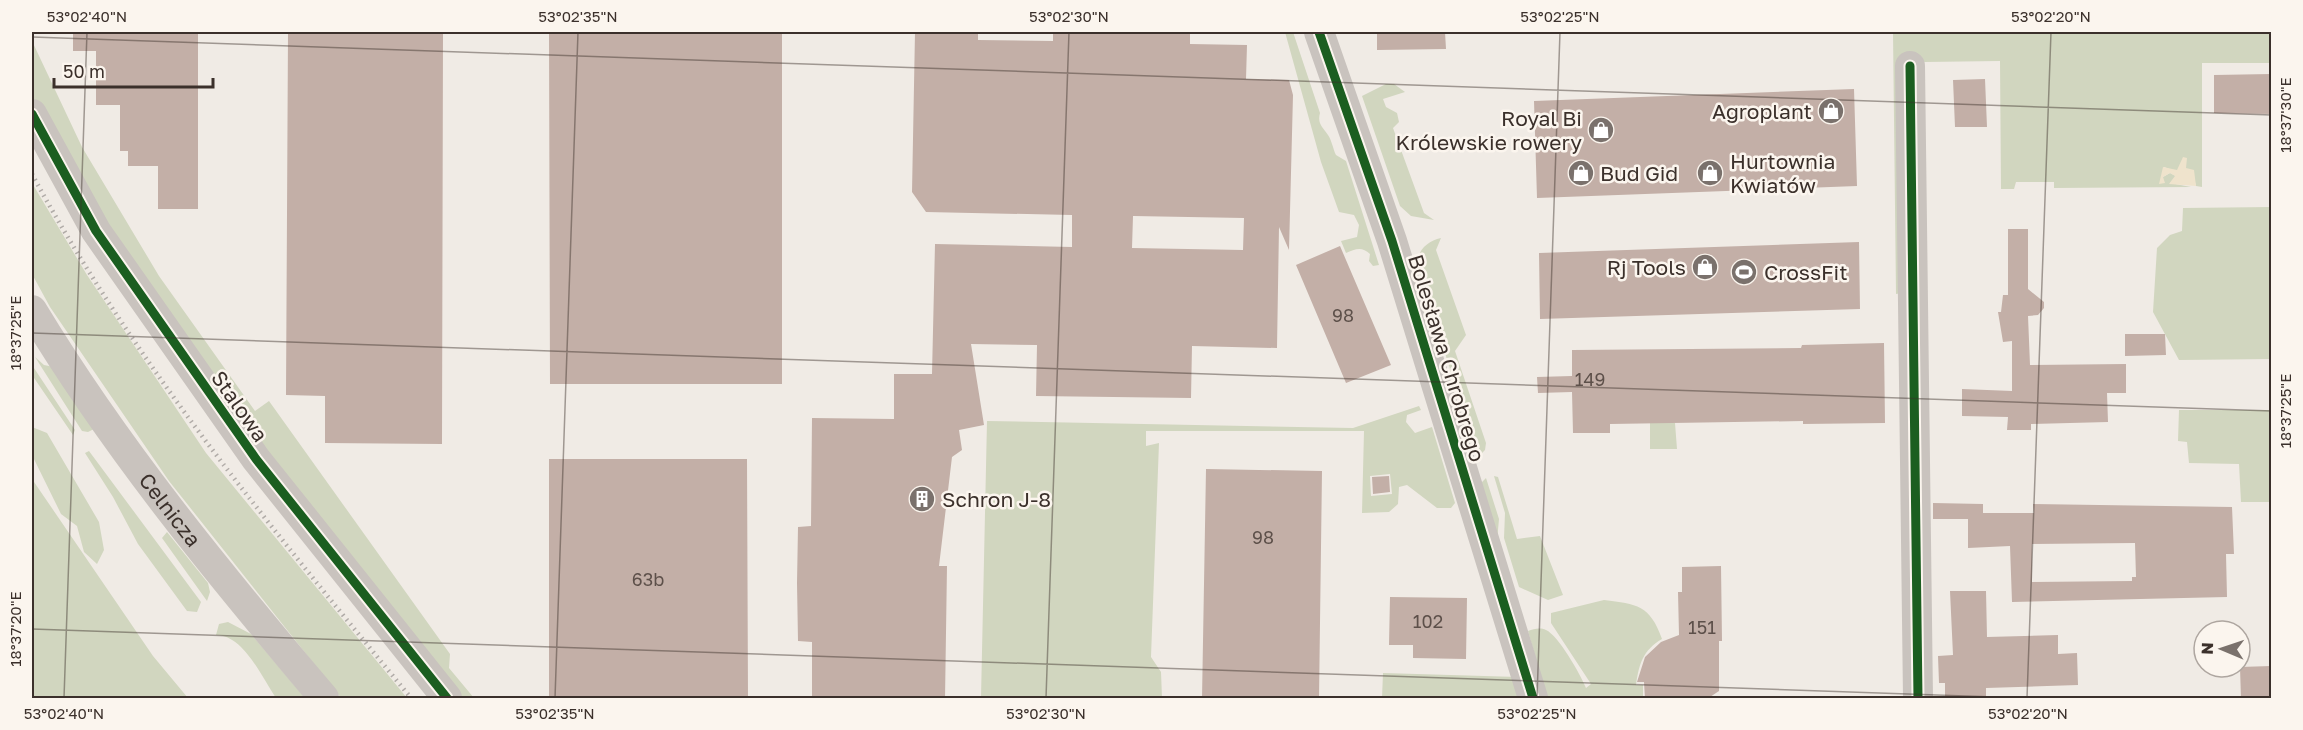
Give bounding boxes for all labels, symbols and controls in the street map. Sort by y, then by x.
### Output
text: 53°02'40"N [47,7,127,25]
text: 53°02'35"N [538,7,618,25]
text: 53°02'30"N [1029,7,1109,25]
text: 53°02'25"N [1520,7,1600,25]
text: 53°02'20"N [2011,7,2091,25]
scale bar [54,51,213,89]
text: 50 m [63,60,105,82]
text: 18°37'30"E [2276,77,2294,153]
shop icon: Agroplant [1816,96,1846,126]
place label: Agroplant [1712,98,1812,124]
place label: Royal Bi Królewskie rowery [1395,105,1582,155]
shop icon: Royal Bi Królewskie rowery [1586,115,1616,145]
place label: Hurtownia Kwiatów [1730,148,1835,198]
shop icon: Bud Gid [1566,158,1596,188]
shop icon: Hurtownia Kwiatów [1695,158,1725,188]
place label: Bud Gid [1600,160,1678,186]
street label: Bolesława Chrobrego [1403,251,1491,465]
shop icon: Rj Tools [1690,252,1720,282]
place label: Rj Tools [1607,254,1686,280]
sports icon: CrossFit [1729,257,1759,287]
place label: CrossFit [1764,259,1848,285]
text: 18°37'25"E [6,296,24,370]
house number: 98 [1332,304,1354,326]
street label: Stalowa [206,366,274,446]
house number: 149 [1575,368,1605,390]
text: 18°37'25"E [2276,374,2294,448]
street label: Celnicza [134,468,207,552]
building icon: Schron J-8 [907,484,937,514]
place label: Schron J-8 [942,486,1051,512]
house number: 98 [1252,526,1274,548]
house number: 63b [632,568,664,590]
text: 18°37'20"E [6,591,24,667]
house number: 102 [1413,610,1443,632]
house number: 151 [1688,616,1716,638]
north arrow [2192,619,2252,679]
text: N [2197,642,2217,655]
text: 53°02'40"N [24,704,104,722]
text: 53°02'35"N [515,704,595,722]
text: 53°02'30"N [1006,704,1086,722]
text: 53°02'25"N [1497,704,1577,722]
text: 53°02'20"N [1988,704,2068,722]

